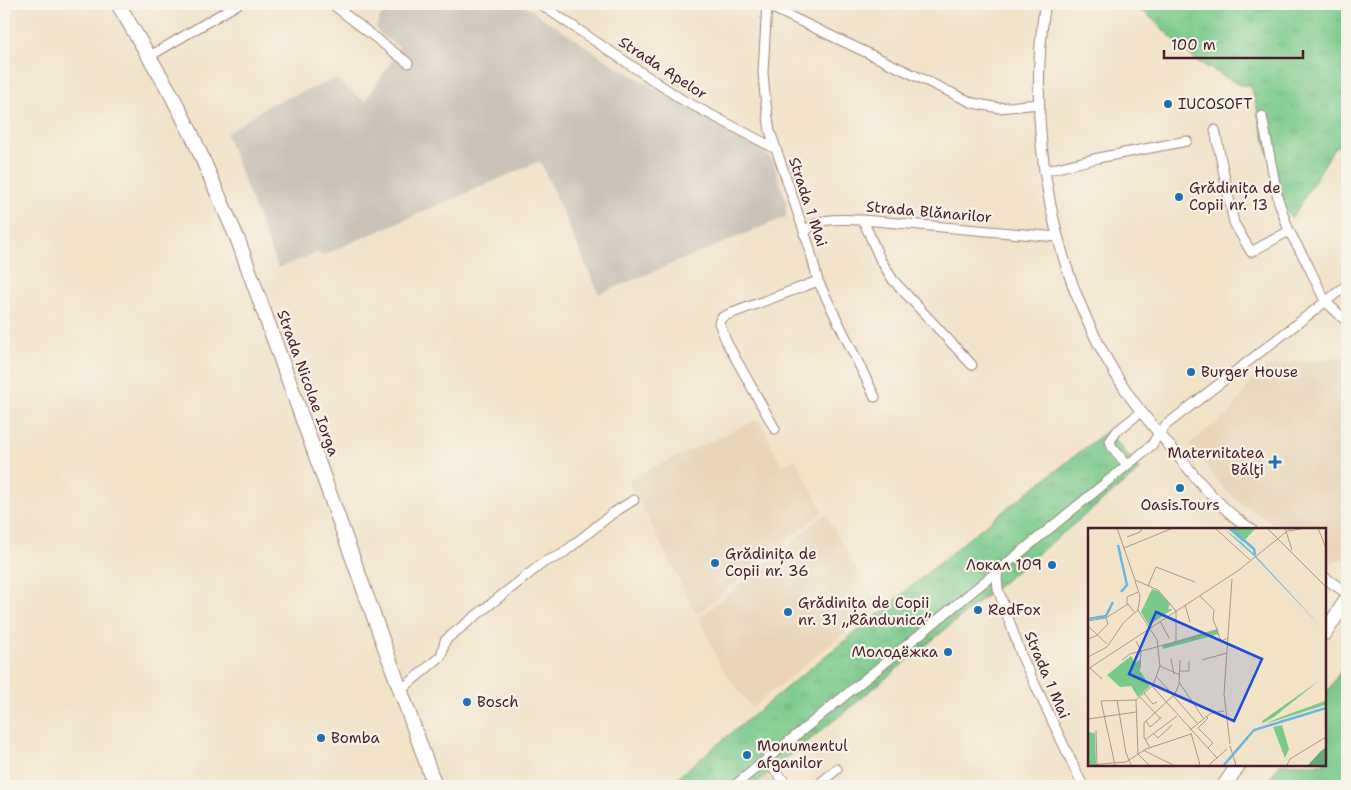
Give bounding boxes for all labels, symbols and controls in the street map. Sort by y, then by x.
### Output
scale bar [1164,28,1302,60]
street label: Strada Apelor [615,32,711,104]
text: 100 m [1171,35,1216,55]
place label: IUCOSOFT [1178,94,1253,114]
marker: IUCOSOFT [1162,98,1174,110]
street label: Strada 1 Mai [784,155,832,249]
place label: Grădinița de Copii nr. 13 [1189,178,1281,215]
marker: Grădinița de Copii nr. 13 [1173,191,1185,203]
street label: Strada Blănarilor [865,197,993,227]
street label: Strada Nicolae Iorga [272,307,344,460]
place label: Burger House [1201,362,1298,382]
marker: Burger House [1185,366,1197,378]
place label: Maternitatea Bălţi [1167,443,1265,480]
marker: Maternitatea Bălţi [1268,455,1282,469]
marker: Oasis.Tours [1174,482,1186,494]
place label: Oasis.Tours [1140,495,1220,515]
inset map [1088,528,1326,765]
place label: Grădinița de Copii nr. 36 [725,544,817,581]
place label: Локал 109 [966,555,1042,575]
marker: Grădinița de Copii nr. 36 [709,557,721,569]
marker: Локал 109 [1046,559,1058,571]
place label: Grădinița de Copii nr. 31 „Rândunica” [798,593,932,630]
place label: RedFox [988,600,1041,620]
marker: RedFox [972,604,984,616]
marker: Grădinița de Copii nr. 31 „Rândunica” [782,606,794,618]
street label: Strada 1 Mai [1020,628,1074,722]
place label: Молодёжка [852,642,939,662]
marker: Молодёжка [942,646,954,658]
place label: Bosch [477,692,519,712]
marker: Bosch [461,696,473,708]
place label: Bomba [331,728,381,748]
marker: Bomba [315,732,327,744]
place label: Monumentul afganilor [757,736,848,773]
marker: Monumentul afganilor [741,749,753,761]

